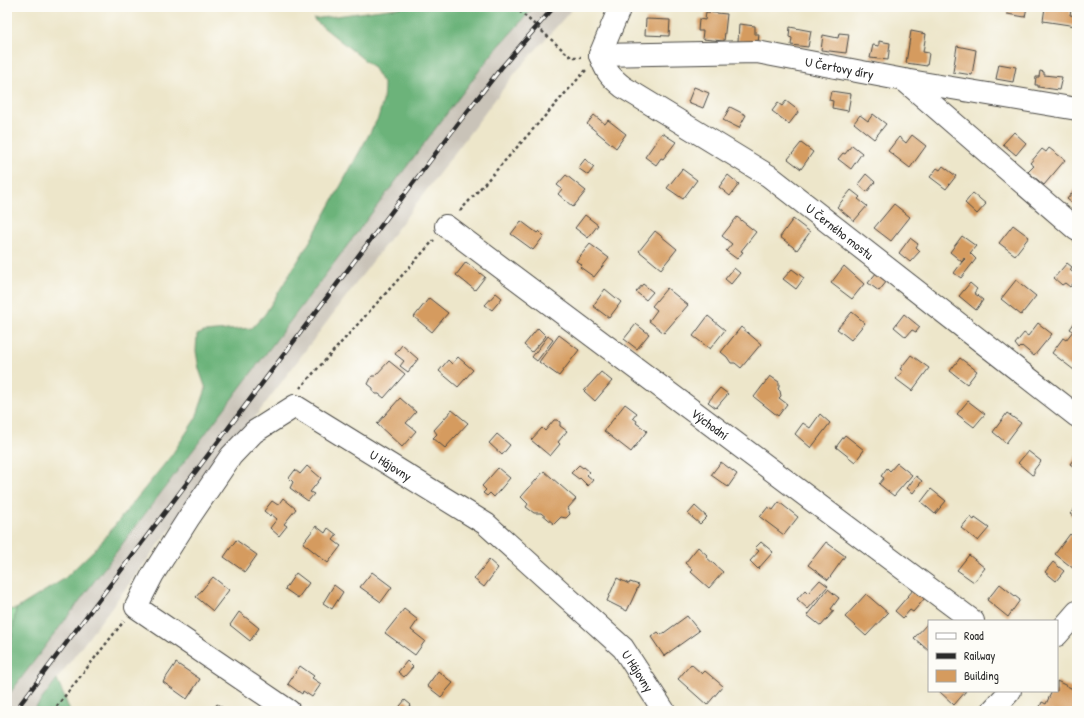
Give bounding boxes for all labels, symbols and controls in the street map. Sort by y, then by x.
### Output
street label: U Čertovy díry [804,52,876,83]
street label: U Černého mostu [802,199,877,263]
street label: Východní [688,404,733,444]
street label: U Hájovny [366,445,416,485]
legend [928,620,1058,692]
text: Road [964,627,984,644]
street label: U Hájovny [618,647,658,696]
text: Railway [964,647,995,664]
text: Building [964,667,999,684]

